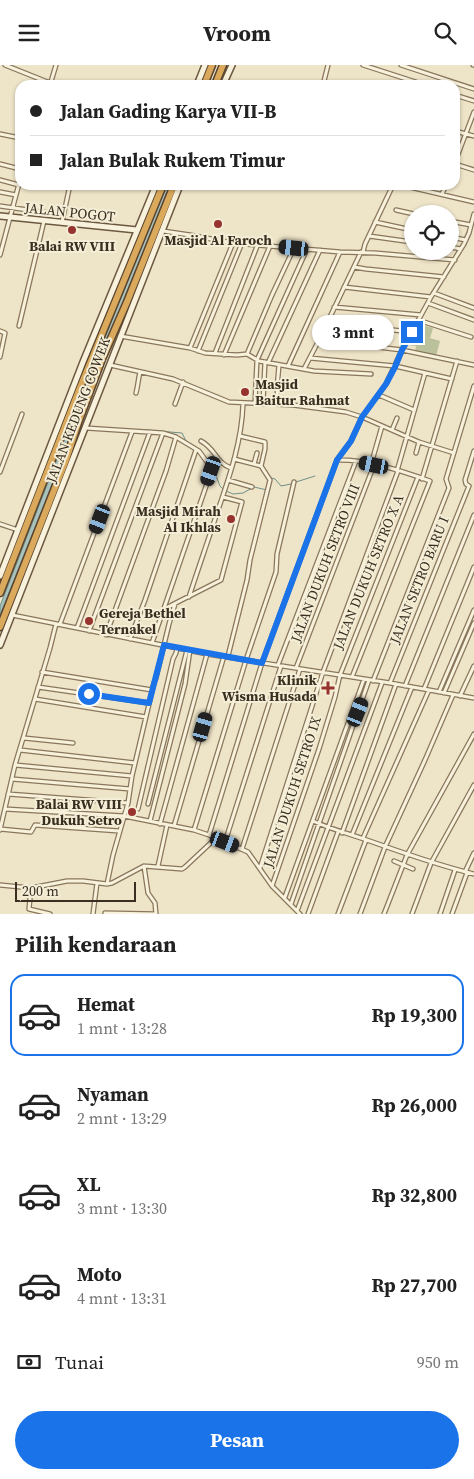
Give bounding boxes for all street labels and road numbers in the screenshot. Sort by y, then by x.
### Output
street label: JALAN POGOT [23,197,117,227]
street label: JALAN KEDUNG COWEK [41,334,115,487]
street label: JALAN DUKUH SETRO VIII [285,481,364,646]
street label: JALAN DUKUH SETRO X A [327,491,409,653]
street label: JALAN SETRO BARU I [384,513,454,648]
street label: JALAN DUKUH SETRO IX [258,714,326,871]

